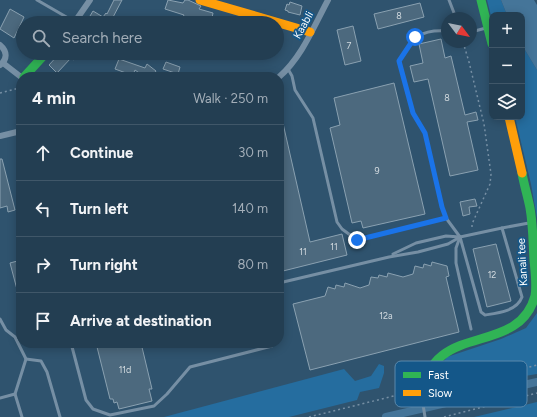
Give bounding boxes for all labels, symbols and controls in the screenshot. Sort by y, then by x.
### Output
street label: Kaabli [291,9,316,41]
house number: 8 [396,10,402,21]
north arrow [441,12,477,48]
map controls [489,12,525,120]
button: + [489,12,525,48]
search box [16,16,284,60]
icon: search [30,27,52,49]
route start [406,28,424,46]
text: Search here [62,29,142,47]
house number: 7 [347,40,352,51]
button: − [489,48,525,84]
button: layers [489,84,525,120]
text: 4 min [32,88,76,108]
text: Walk · 250 m [193,91,268,106]
house number: 8 [444,92,450,103]
icon: ahead [32,142,54,164]
text: Continue [70,144,133,162]
text: 30 m [238,145,268,160]
house number: 9 [374,165,380,176]
icon: left [32,198,54,220]
text: Turn left [70,200,128,218]
text: 140 m [232,201,268,216]
route end [348,231,366,249]
street label: Kanali tee [515,238,530,286]
house number: 11 [330,241,338,252]
house number: 11 [299,246,307,257]
icon: right [32,254,54,276]
text: Turn right [70,256,138,274]
text: 80 m [237,257,268,272]
house number: 12 [488,269,496,280]
icon: arrive [32,310,54,332]
house number: 12a [379,310,393,321]
text: Arrive at destination [70,312,211,330]
legend [395,361,527,407]
house number: 11d [119,364,131,375]
text: Fast [428,369,449,382]
text: Slow [428,387,452,400]

